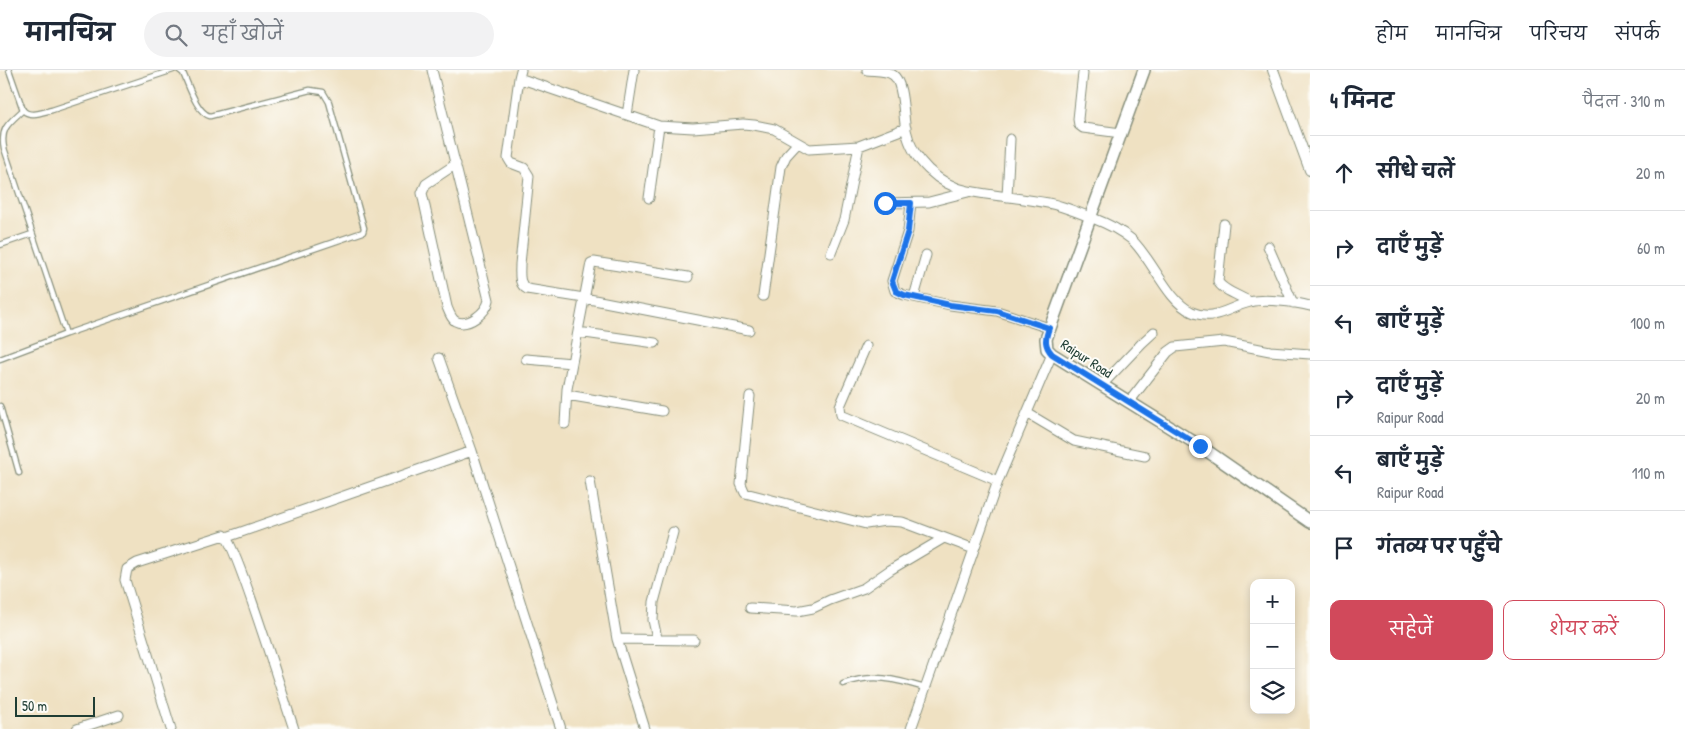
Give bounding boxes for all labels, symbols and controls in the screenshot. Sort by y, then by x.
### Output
search box [144,12,494,57]
text: मानचित्र [25,16,114,48]
text: यहाँ खोजें [202,20,284,46]
icon: search [162,21,190,49]
text: होम [1376,21,1408,46]
text: मानचित्र [1436,21,1502,46]
text: परिचय [1530,21,1587,46]
text: संपर्क [1615,21,1660,46]
text: 4 मिनट [1330,86,1394,115]
text: पैदल · 310 m [1583,90,1665,112]
text: सीधे चलें [1377,158,1454,184]
icon: ahead [1330,159,1358,187]
text: 20 m [1636,162,1665,184]
route start [874,192,897,215]
text: दाएँ मुड़ें [1377,233,1443,259]
icon: right [1330,234,1358,262]
text: 60 m [1637,237,1665,259]
text: बाएँ मुड़ें [1377,308,1443,334]
icon: left [1330,309,1358,337]
text: 100 m [1630,312,1665,334]
street label: Raipur Road [1057,334,1117,383]
text: दाएँ मुड़ें [1377,372,1443,398]
icon: right [1330,384,1358,412]
text: 20 m [1636,387,1665,409]
text: Raipur Road [1377,406,1443,428]
route end [1189,435,1212,458]
text: बाएँ मुड़ें [1377,447,1443,473]
icon: left [1330,459,1358,487]
text: 110 m [1632,462,1665,484]
text: Raipur Road [1377,481,1443,503]
text: गंतव्य पर पहुँचे [1377,533,1501,559]
icon: arrive [1330,534,1358,562]
map controls [1250,579,1295,714]
button: + [1250,579,1295,624]
button: सहेजें [1330,600,1493,660]
button: शेयर करें [1503,600,1665,660]
button: − [1250,624,1295,669]
button: layers [1250,669,1295,714]
scale bar [15,694,95,717]
text: 50 m [22,696,47,715]

